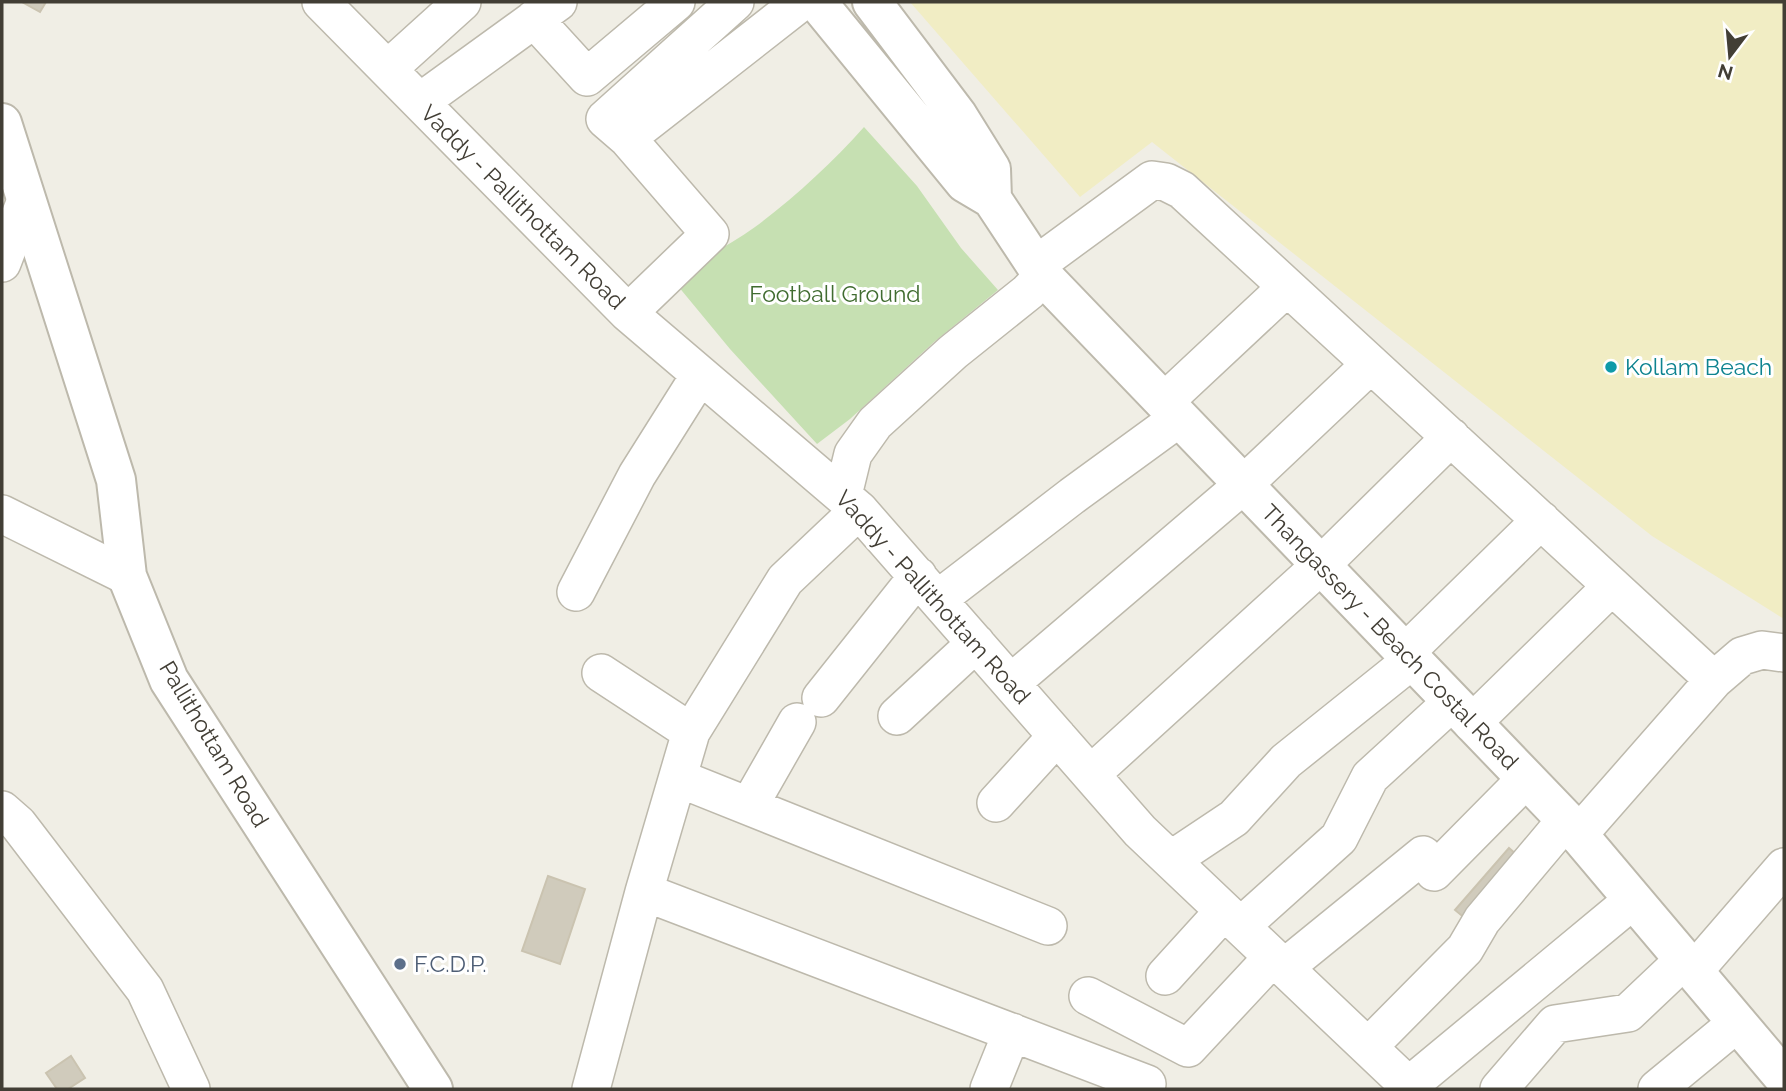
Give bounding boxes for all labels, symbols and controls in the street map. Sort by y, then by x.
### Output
north arrow [1695,21,1765,91]
text: N [1715,60,1735,85]
street label: Vaddy - Pallithottam Road [416,99,631,314]
park label: Football Ground [749,280,921,307]
place label: Kollam Beach [1625,353,1772,380]
marker: Kollam Beach [1603,359,1619,375]
street label: Vaddy - Pallithottam Road [830,484,1036,709]
street label: Thangassery - Beach Costal Road [1256,499,1524,775]
street label: Pallithottam Road [154,656,275,832]
place label: F.C.D.P. [414,950,487,977]
marker: F.C.D.P. [392,956,408,972]

